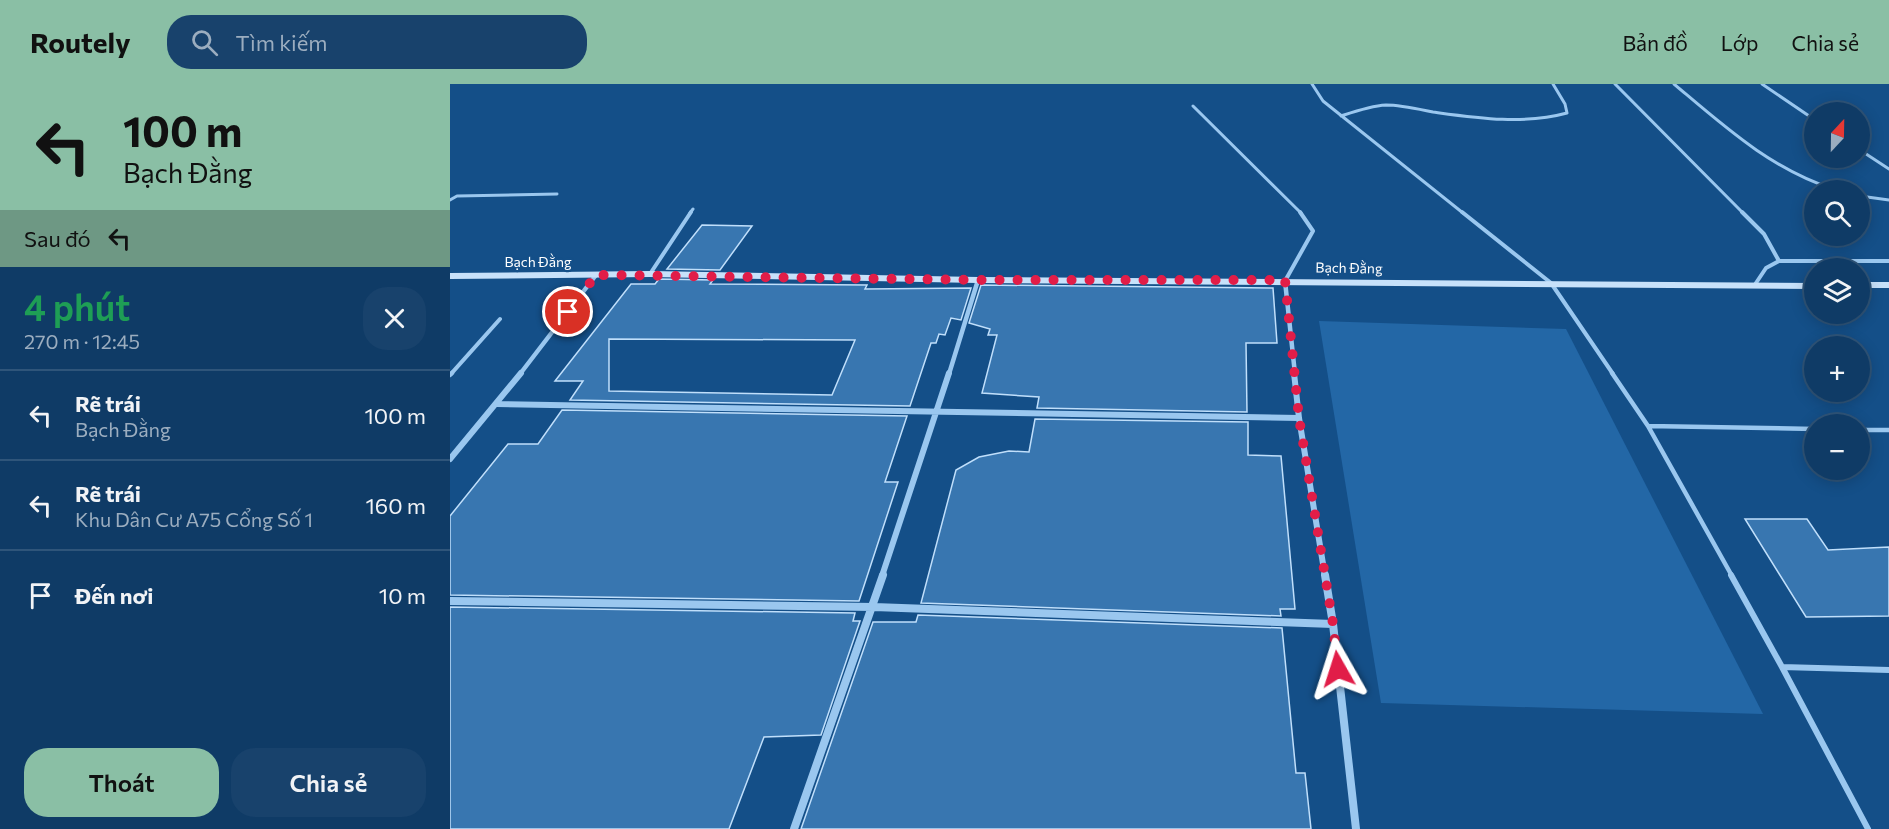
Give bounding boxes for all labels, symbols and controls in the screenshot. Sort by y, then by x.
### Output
search box [167,15,587,69]
text: Routely [30,25,131,59]
icon: search [188,26,221,59]
text: Tìm kiếm [236,29,328,56]
text: Bản đồ [1623,30,1688,55]
text: Lớp [1721,30,1759,55]
text: Chia sẻ [1792,30,1859,55]
north arrow [1804,102,1870,168]
map controls [1804,102,1870,480]
text: 100 m [123,104,243,156]
icon: left [24,108,102,186]
text: Bạch Đằng [123,156,252,189]
button: search [1804,180,1870,246]
icon: left [103,222,136,255]
text: Sau đó [24,225,91,252]
street label: Bạch Đằng [504,253,572,270]
street label: Bạch Đằng [1315,258,1383,277]
button: layers [1804,258,1870,324]
text: 4 phút [24,284,130,328]
pin [542,286,593,337]
button: close [363,287,426,350]
icon: arrive [551,295,584,328]
text: 270 m · 12:45 [24,329,140,353]
button: + [1804,336,1870,402]
text: Rẽ trái [75,390,141,417]
icon: left [24,399,57,432]
text: 100 m [364,402,426,429]
button: − [1804,414,1870,480]
text: Bạch Đằng [75,417,171,441]
text: Rẽ trái [75,480,141,507]
icon: left [24,489,57,522]
text: 160 m [365,492,426,519]
text: Khu Dân Cư A75 Cổng Số 1 [75,507,313,531]
icon: arrive [24,579,57,612]
text: Đến nơi [75,582,153,609]
text: 10 m [379,582,426,609]
position arrow [1306,637,1370,701]
button: Thoát [24,748,219,817]
button: Chia sẻ [231,748,426,817]

